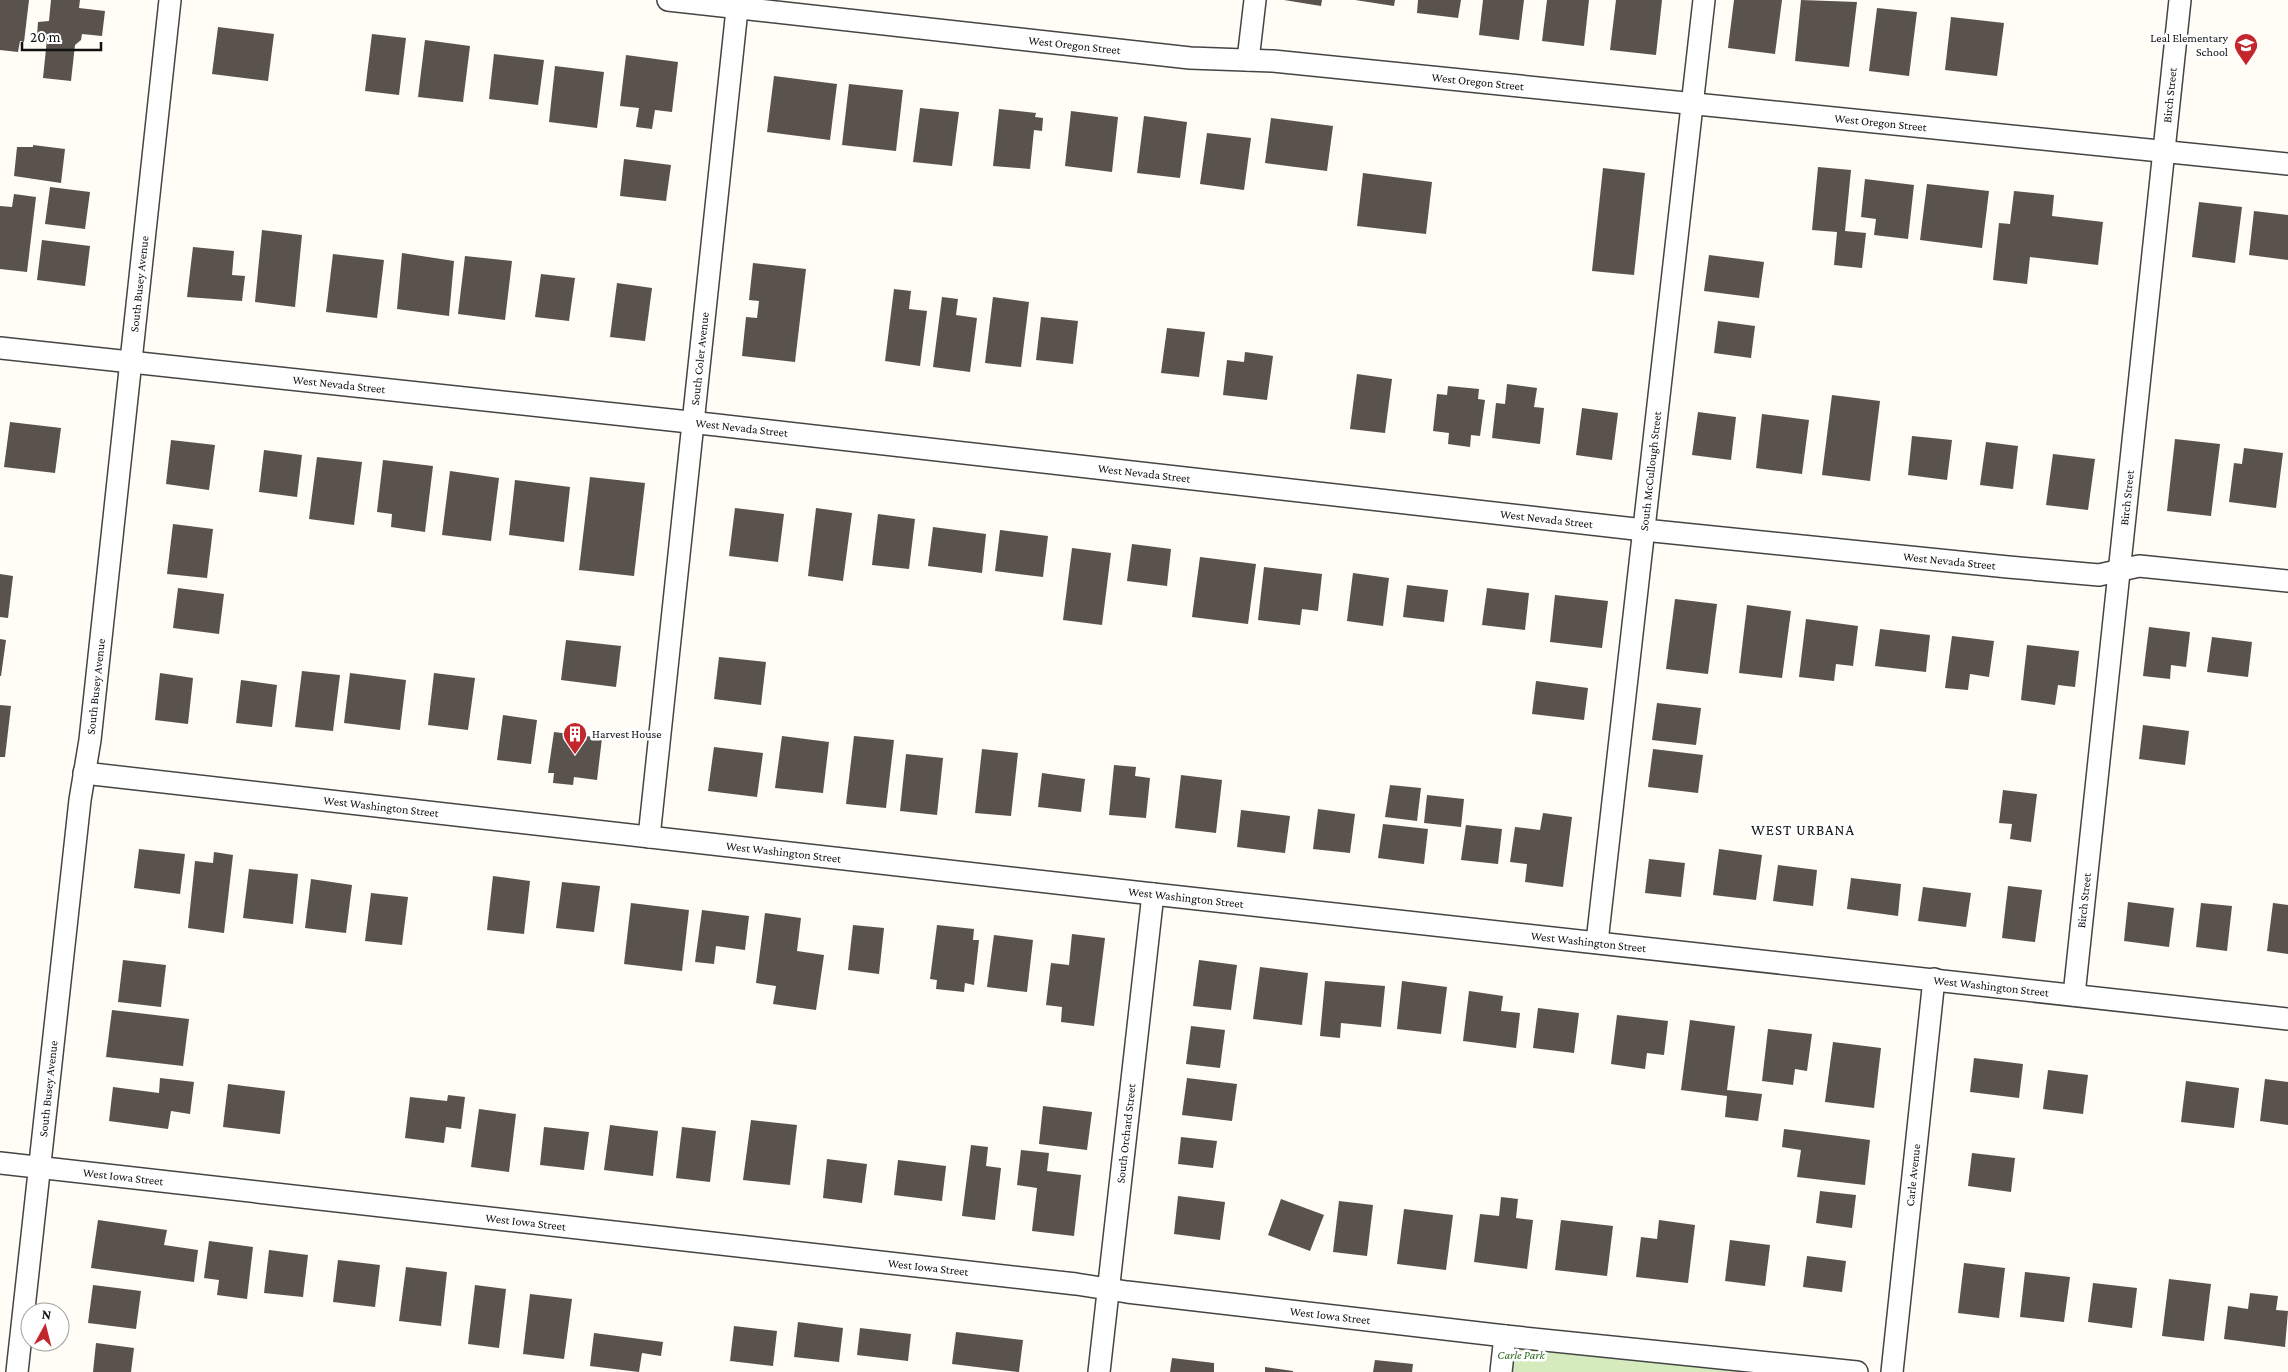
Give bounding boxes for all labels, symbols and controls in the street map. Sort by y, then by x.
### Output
scale bar [22,20,101,52]
text: 20 m [30,29,61,45]
place label: Leal Elementary School [2150,31,2228,59]
school or university icon: Leal Elementary School [2233,32,2259,66]
street label: West Oregon Street [1028,33,1122,57]
street label: Birch Street [2160,66,2180,123]
street label: West Oregon Street [1431,70,1525,94]
street label: West Oregon Street [1834,111,1928,134]
street label: South Busey Avenue [127,235,151,333]
street label: South Coler Avenue [688,311,712,406]
street label: West Nevada Street [292,372,387,396]
street label: South McCullough Street [1637,409,1664,532]
street label: West Nevada Street [695,416,790,440]
street label: West Nevada Street [1097,461,1192,486]
street label: Birch Street [2117,468,2137,526]
street label: West Nevada Street [1500,507,1595,531]
street label: West Nevada Street [1902,549,1997,573]
street label: South Busey Avenue [84,638,108,735]
building icon: Harvest House [562,721,588,755]
place label: Harvest House [592,727,662,741]
street label: West Washington Street [323,793,441,820]
district label: WEST URBANA [1751,822,1855,838]
street label: West Washington Street [725,839,843,866]
street label: Birch Street [2074,871,2094,929]
street label: West Washington Street [1127,884,1245,911]
street label: West Washington Street [1530,929,1648,955]
street label: West Washington Street [1933,973,2051,1000]
street label: South Busey Avenue [36,1040,60,1138]
street label: South Orchard Street [1113,1082,1139,1184]
street label: Carle Avenue [1903,1143,1923,1207]
street label: West Iowa Street [82,1165,165,1188]
street label: West Iowa Street [485,1211,568,1234]
street label: West Iowa Street [887,1256,970,1279]
north arrow [20,1302,70,1352]
street label: West Iowa Street [1289,1304,1372,1327]
text: N [41,1306,53,1323]
park label: Carle Park [1497,1348,1545,1362]

